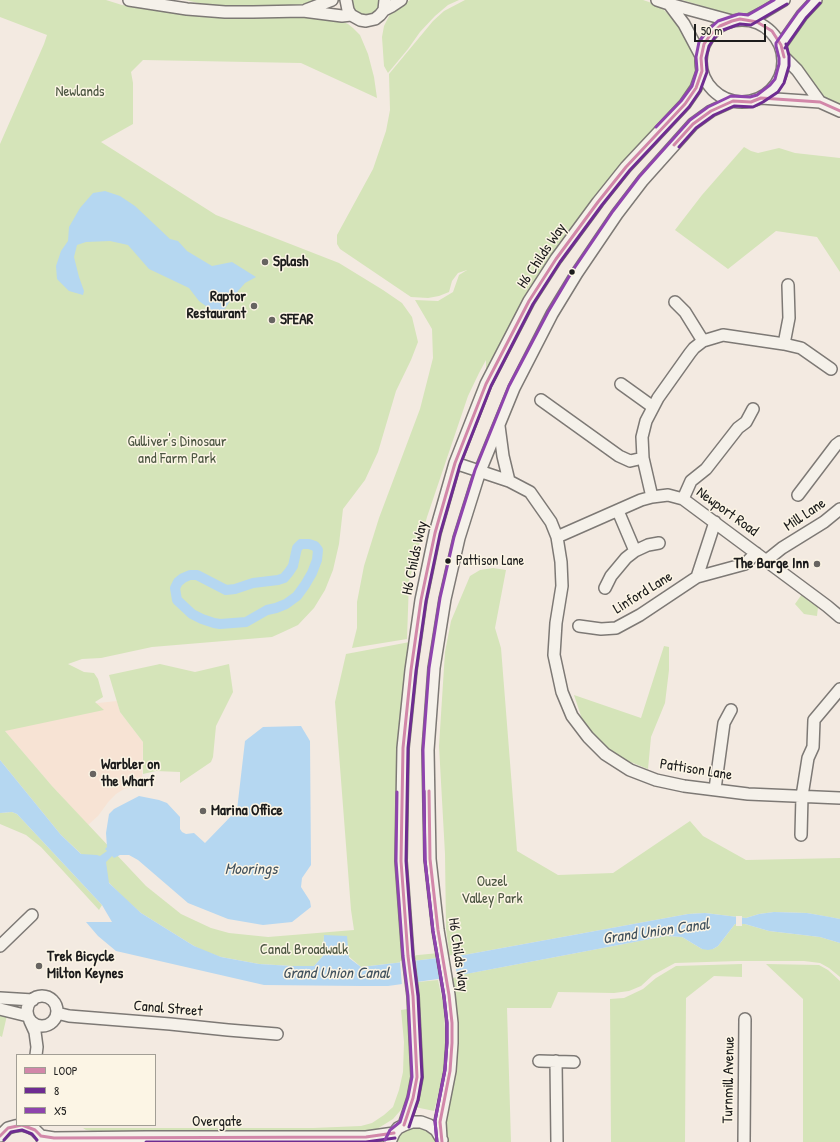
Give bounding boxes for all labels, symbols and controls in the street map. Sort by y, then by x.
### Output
scale bar [696,16,768,42]
text: 50 m [701,22,722,39]
park label: Newlands [55,83,105,101]
street label: H6 Childs Way [514,220,570,292]
place label: Splash [273,253,308,271]
marker: Splash [260,257,270,267]
unlabelled marker [567,267,577,277]
place label: Raptor Restaurant [187,288,246,323]
marker: Raptor Restaurant [249,301,259,311]
place label: SFEAR [280,311,313,329]
marker: SFEAR [267,315,277,325]
park label: Gulliver's Dinosaur and Farm Park [127,433,227,468]
street label: Newport Road [692,483,762,541]
street label: Mill Lane [781,495,829,535]
street label: H6 Childs Way [398,520,432,596]
place label: Pattison Lane [456,553,524,569]
place label: The Barge Inn [734,555,809,573]
marker: Pattison Lane [443,556,453,566]
marker: The Barge Inn [812,559,822,569]
street label: Linford Lane [610,568,676,618]
street label: Pattison Lane [659,755,733,785]
place label: Warbler on the Wharf [101,756,160,791]
marker: Warbler on the Wharf [88,769,98,779]
place label: Marina Office [211,802,282,820]
marker: Marina Office [198,806,208,816]
water label: Moorings [225,860,277,880]
park label: Ouzel Valley Park [461,873,523,908]
water label: Grand Union Canal [602,915,710,949]
street label: H6 Childs Way [444,917,472,993]
park label: Canal Broadwalk [260,941,348,959]
place label: Trek Bicycle Milton Keynes [47,948,123,983]
marker: Trek Bicycle Milton Keynes [34,961,44,971]
water label: Grand Union Canal [282,964,390,984]
street label: Canal Street [133,997,203,1021]
street label: Turnmill Avenue [719,1036,739,1124]
legend [16,1054,156,1126]
text: LOOP [54,1062,78,1079]
text: 8 [54,1082,59,1099]
text: X5 [54,1102,66,1119]
street label: Overgate [192,1113,242,1131]

